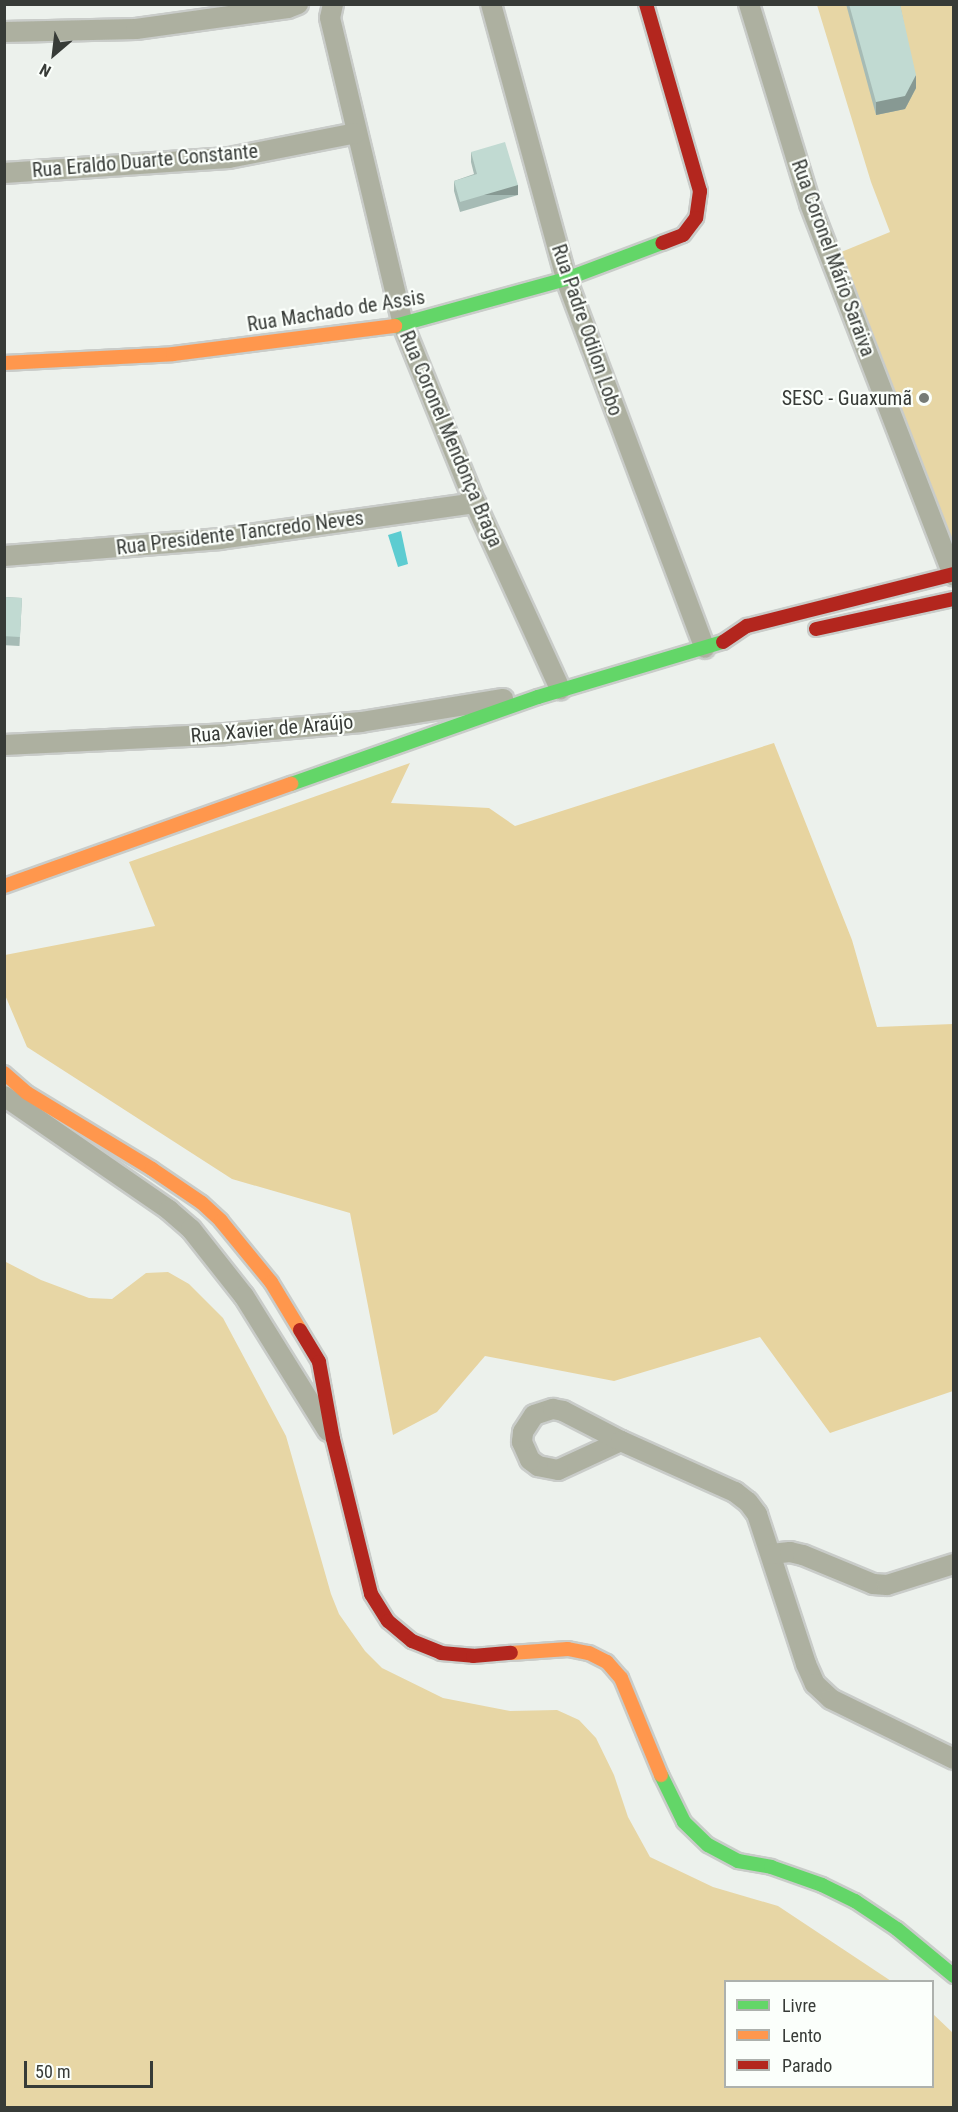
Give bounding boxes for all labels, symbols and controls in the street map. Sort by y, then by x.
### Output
north arrow [24,24,84,84]
text: N [37,60,54,81]
street label: Rua Eraldo Duarte Constante [31,139,259,183]
street label: Rua Coronel Mário Saraiva [786,156,880,360]
street label: Rua Padre Odilon Lobo [546,241,628,419]
street label: Rua Machado de Assis [245,285,427,337]
street label: Rua Coronel Mendonça Braga [394,327,508,551]
place label: SESC - Guaxumã [782,386,912,410]
marker: SESC - Guaxumã [917,391,931,405]
street label: Rua Presidente Tancredo Neves [115,506,365,560]
street label: Rua Xavier de Araújo [190,710,354,748]
legend [724,1980,934,2088]
text: Livre [782,1995,816,2016]
text: Lento [782,2025,822,2046]
scale bar [27,2049,156,2087]
text: Parado [782,2055,832,2076]
text: 50 m [35,2061,70,2082]

